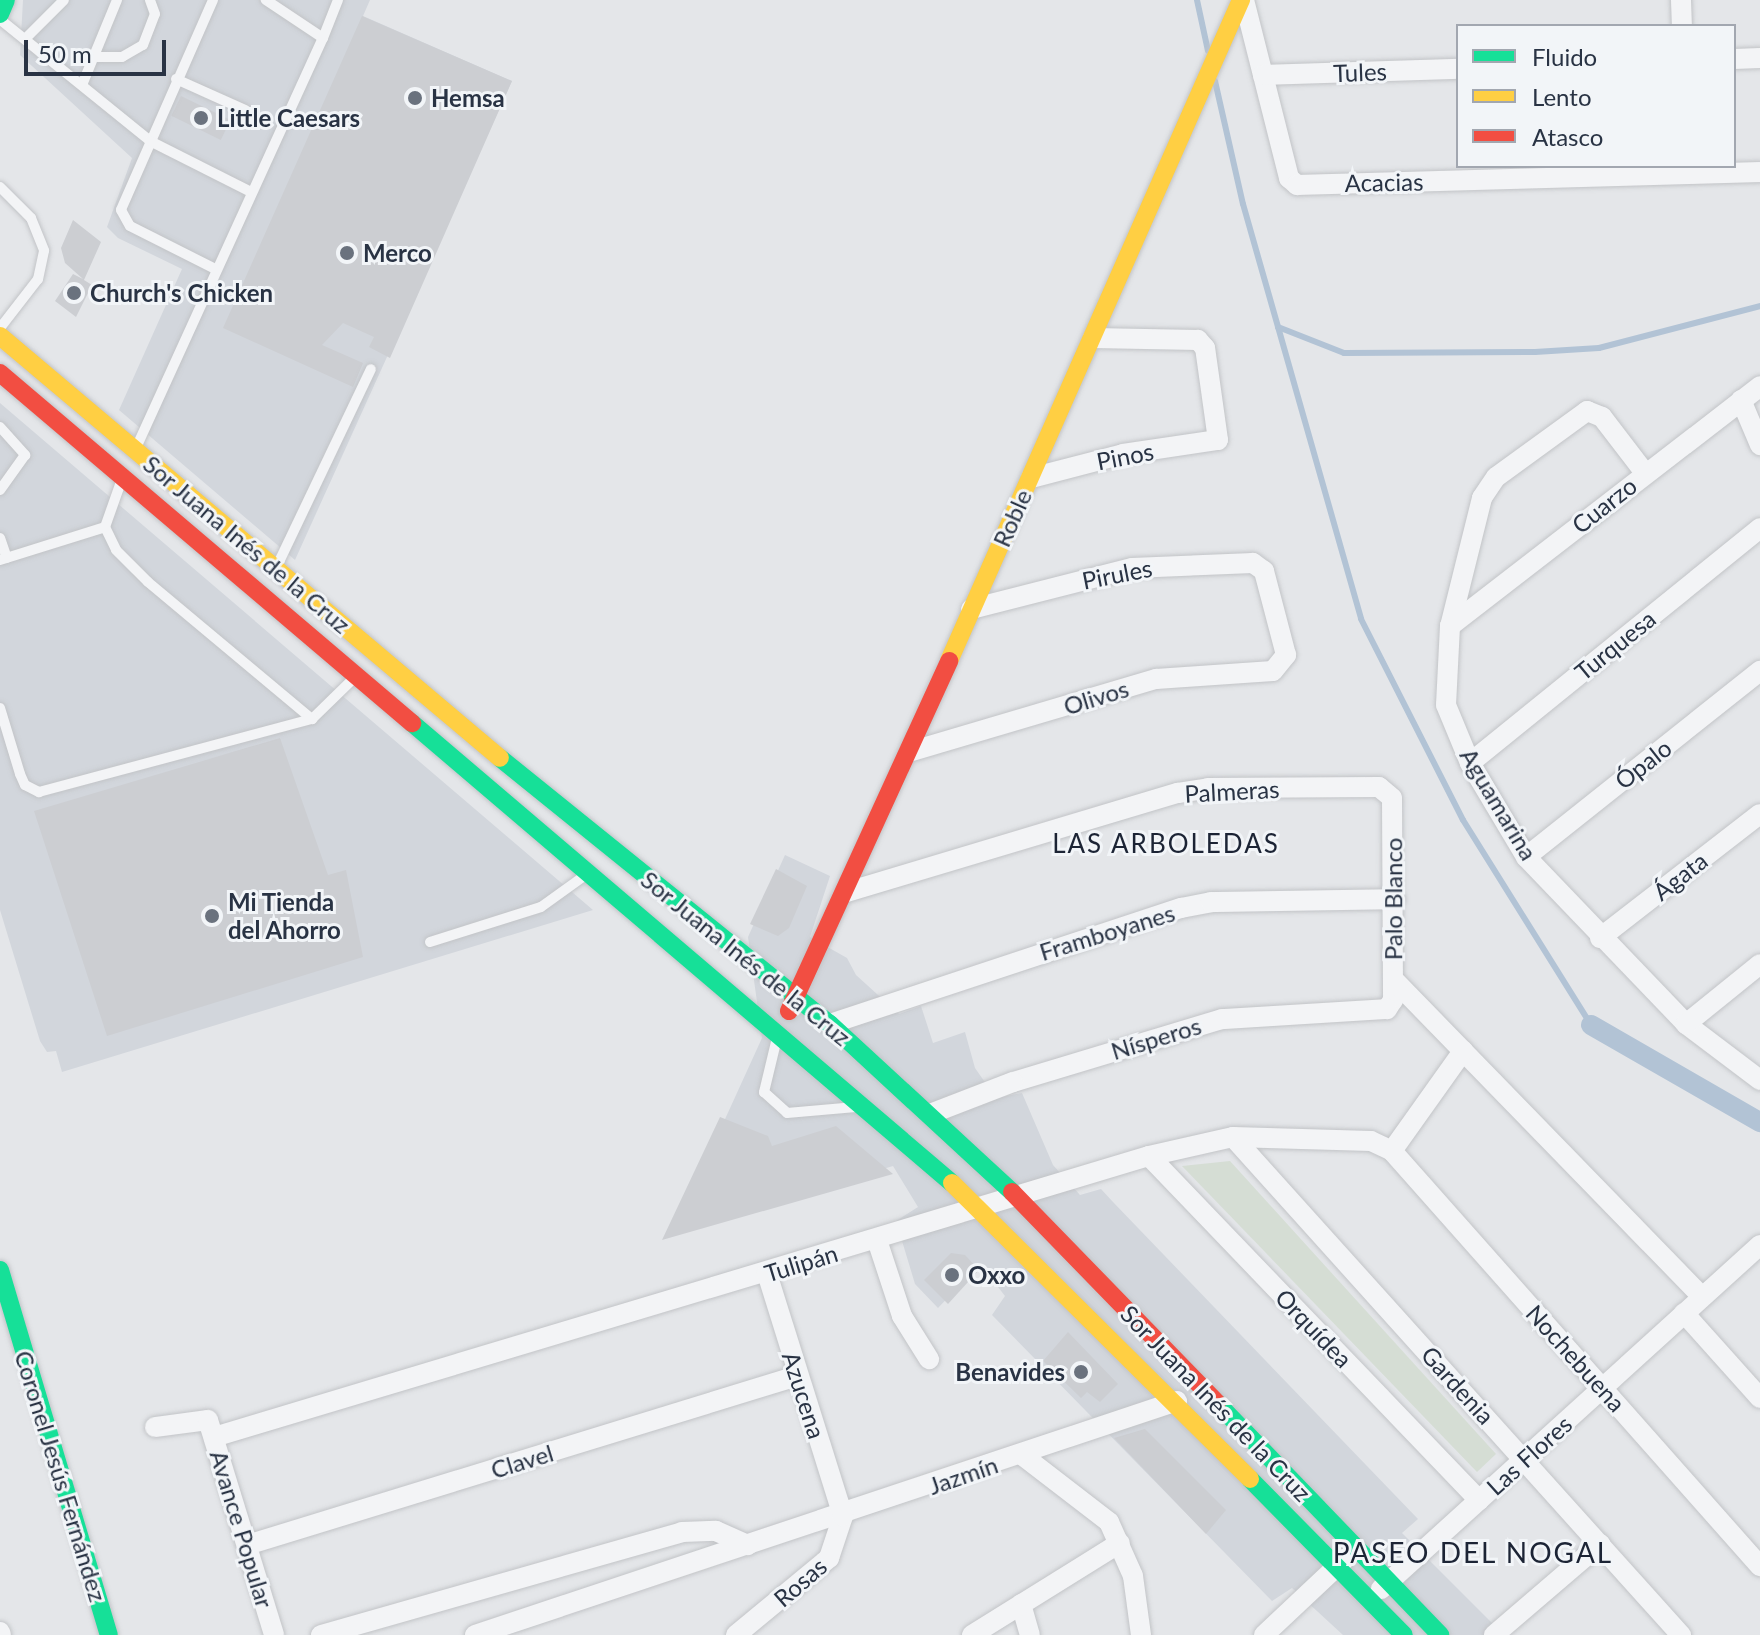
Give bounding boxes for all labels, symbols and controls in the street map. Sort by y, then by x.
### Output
scale bar [28,24,170,74]
legend [1456,24,1736,168]
text: 50 m [38,39,92,68]
text: Fluido [1532,42,1597,71]
street label: Tules [1333,57,1387,87]
text: Lento [1532,82,1592,111]
place label: Hemsa [431,84,505,112]
marker: Hemsa [406,89,424,107]
place label: Little Caesars [217,104,360,132]
marker: Little Caesars [192,109,210,127]
text: Atasco [1532,122,1603,151]
street label: Acacias [1344,167,1424,197]
place label: Merco [363,239,432,267]
marker: Merco [338,244,356,262]
place label: Church's Chicken [90,279,273,307]
marker: Church's Chicken [65,284,83,302]
street label: Pinos [1094,436,1156,476]
street label: Sor Juana Inés de la Cruz [137,449,357,639]
street label: Cuarzo [1566,471,1642,539]
street label: Roble [987,485,1037,551]
street label: Pirules [1079,553,1155,595]
street label: Turquesa [1569,604,1661,686]
street label: Olivos [1060,674,1132,720]
street label: Ópalo [1609,733,1677,795]
street label: Aguamarina [1454,743,1544,865]
street label: Palmeras [1184,774,1280,808]
district label: LAS ARBOLEDAS [1052,828,1280,860]
street label: Palo Blanco [1379,838,1407,960]
street label: Ágata [1647,846,1713,906]
street label: Sor Juana Inés de la Cruz [635,864,857,1052]
place label: Mi Tienda del Ahorro [228,888,342,944]
street label: Framboyanes [1036,898,1178,966]
marker: Mi Tienda del Ahorro [203,907,221,925]
street label: Nísperos [1107,1011,1205,1065]
street label: Tulipán [761,1238,841,1288]
place label: Oxxo [968,1261,1025,1289]
marker: Oxxo [943,1266,961,1284]
street label: Orquídea [1270,1283,1358,1373]
street label: Sor Juana Inés de la Cruz [1115,1299,1317,1507]
street label: Nochebuena [1521,1299,1631,1417]
street label: Gardenia [1416,1340,1500,1430]
street label: Coronel Jesús Fernández [9,1347,113,1605]
street label: Azucena [776,1348,832,1442]
place label: Benavides [955,1358,1065,1386]
marker: Benavides [1072,1363,1090,1381]
street label: Las Flores [1480,1409,1578,1501]
street label: Clavel [487,1438,557,1484]
street label: Avance Popular [204,1447,280,1611]
street label: Jazmín [925,1450,1001,1500]
district label: PASEO DEL NOGAL [1332,1535,1614,1569]
street label: Rosas [768,1551,832,1613]

